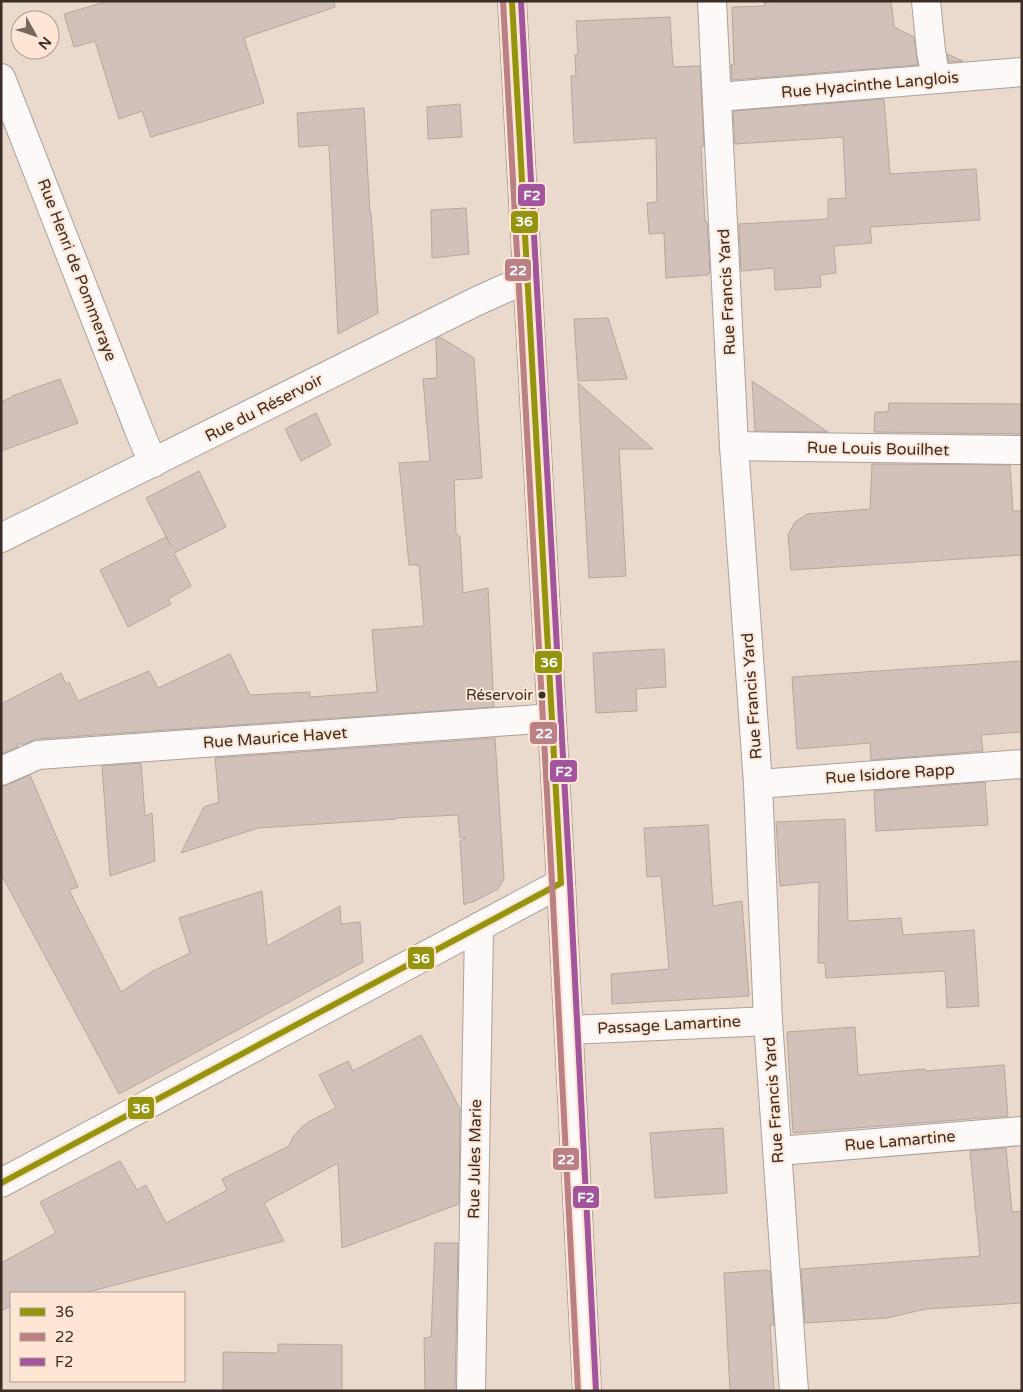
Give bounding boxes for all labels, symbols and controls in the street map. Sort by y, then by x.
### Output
north arrow [10,10,60,60]
text: N [34,33,55,53]
street label: Rue Hyacinthe Langlois [780,67,960,103]
street label: Rue Henri de Pommeraye [33,176,121,364]
line badge: F2 [517,183,546,207]
text: F2 [523,187,541,204]
line badge: 36 [510,210,539,234]
text: 36 [515,213,533,230]
street label: Rue Francis Yard [714,228,740,356]
line badge: 22 [504,258,532,282]
text: 22 [509,262,527,279]
street label: Rue du Réservoir [202,369,327,446]
street label: Rue Louis Bouilhet [807,438,949,460]
street label: Rue Francis Yard [738,632,766,760]
line badge: 36 [534,650,563,674]
text: 36 [540,654,558,671]
place label: Réservoir [466,686,533,704]
marker: Réservoir [537,690,547,700]
line badge: 22 [529,721,558,745]
street label: Rue Maurice Havet [202,723,348,753]
text: 22 [535,725,553,742]
line badge: F2 [549,759,578,783]
street label: Rue Isidore Rapp [825,759,955,789]
text: F2 [555,763,573,780]
line badge: 36 [407,946,435,970]
text: 36 [412,950,430,967]
street label: Passage Lamartine [597,1011,741,1039]
street label: Rue Francis Yard [760,1036,788,1164]
line badge: 36 [127,1096,155,1120]
street label: Rue Jules Marie [464,1099,486,1219]
text: 36 [132,1100,150,1117]
street label: Rue Lamartine [844,1126,956,1156]
line badge: 22 [552,1147,580,1171]
text: 22 [557,1151,575,1168]
line badge: F2 [572,1185,600,1209]
text: F2 [577,1189,595,1206]
legend [10,1292,185,1382]
text: 36 [55,1303,74,1321]
text: 22 [55,1328,74,1346]
text: F2 [55,1353,74,1371]

